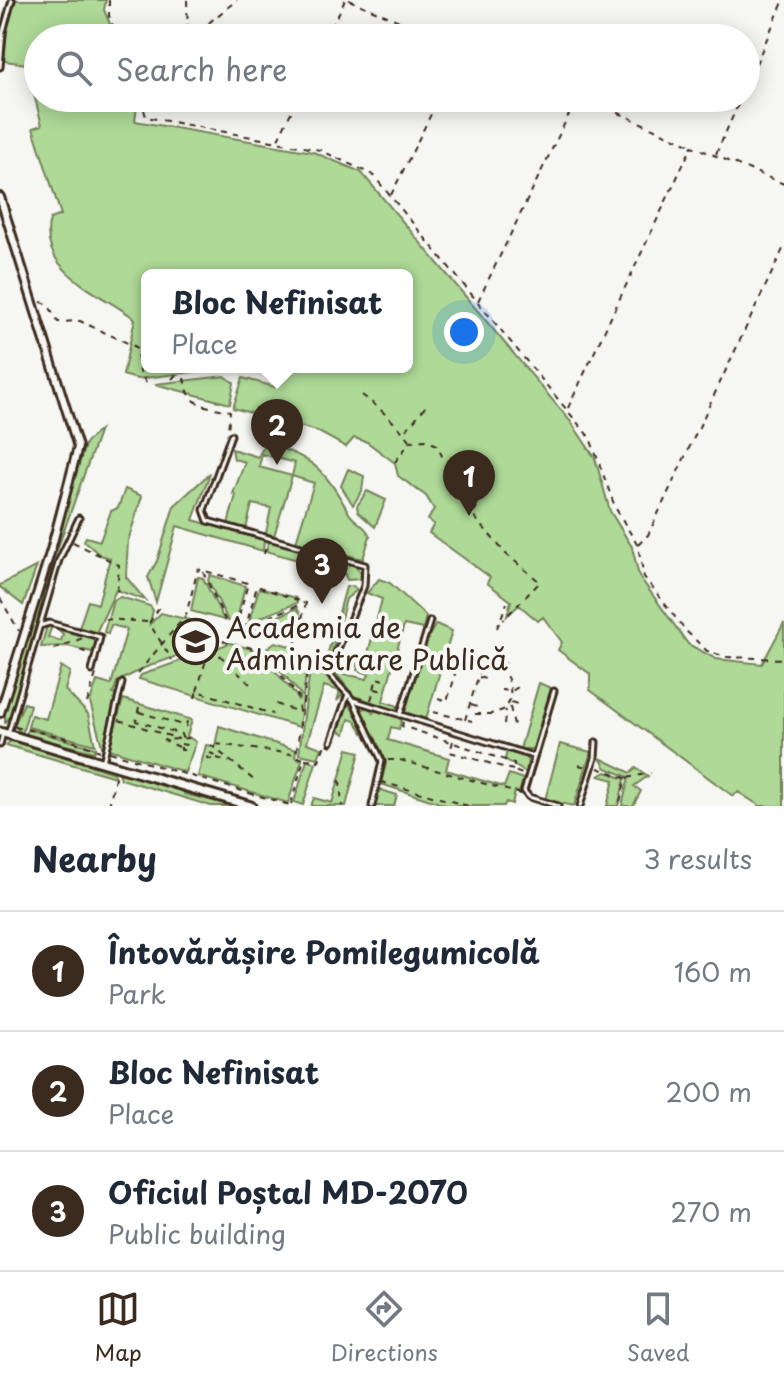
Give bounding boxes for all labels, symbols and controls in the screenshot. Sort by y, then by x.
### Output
search box [24,24,760,112]
icon: search [52,46,96,90]
text: Search here [116,46,288,91]
popup [141,269,413,373]
text: Bloc Nefinisat [171,279,383,324]
your location [444,312,484,352]
text: Place [171,324,238,363]
pin: 2 [251,399,303,465]
pin: 1 [443,450,495,516]
pin: 3 [296,538,348,604]
place label: Academia de Administrare Publică [226,605,508,680]
school or university icon: Academia de Administrare Publică [171,618,219,666]
text: Nearby [32,832,157,884]
text: 3 results [644,839,752,878]
text: Întovărășire Pomilegumicolă [108,929,540,974]
text: 1 [52,952,64,991]
text: 160 m [674,952,752,991]
text: Park [108,974,166,1013]
text: Bloc Nefinisat [108,1049,319,1094]
text: 2 [49,1072,67,1111]
text: 200 m [665,1072,752,1111]
text: Place [108,1094,174,1133]
text: Oficiul Poștal MD-2070 [108,1169,468,1214]
text: 3 [49,1192,67,1231]
text: 270 m [671,1192,752,1231]
text: Public building [108,1214,286,1253]
tab: Map [95,1287,142,1368]
tab: Directions [331,1287,438,1368]
tab: Saved [627,1287,689,1368]

